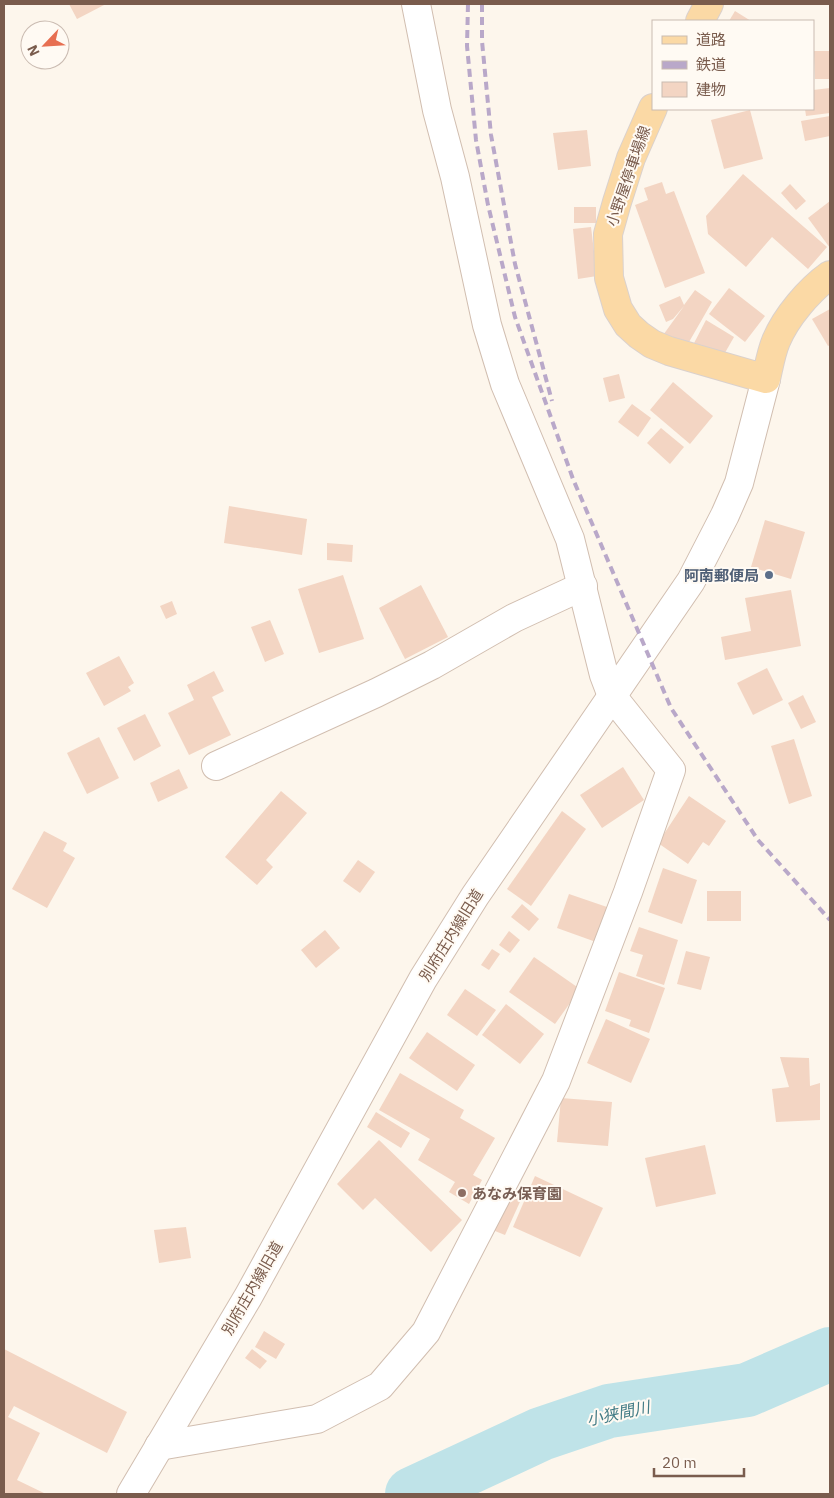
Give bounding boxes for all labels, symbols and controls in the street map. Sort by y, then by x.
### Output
north arrow [20,20,70,70]
legend [652,20,814,110]
text: 道路 [696,30,726,49]
text: N [23,42,44,59]
text: 鉄道 [696,55,726,74]
text: 建物 [696,80,726,99]
street label: 小野屋停車場線 [602,123,654,229]
place label: 阿南郵便局 [684,566,759,585]
marker: 阿南郵便局 [763,569,775,581]
street label: 別府庄内線旧道 [415,885,487,985]
place label: あなみ保育園 [472,1184,562,1203]
marker: あなみ保育園 [456,1187,468,1199]
street label: 別府庄内線旧道 [218,1238,286,1338]
water label: 小狭間川 [585,1396,653,1429]
scale bar [654,1446,744,1478]
text: 20 m [662,1453,697,1472]

